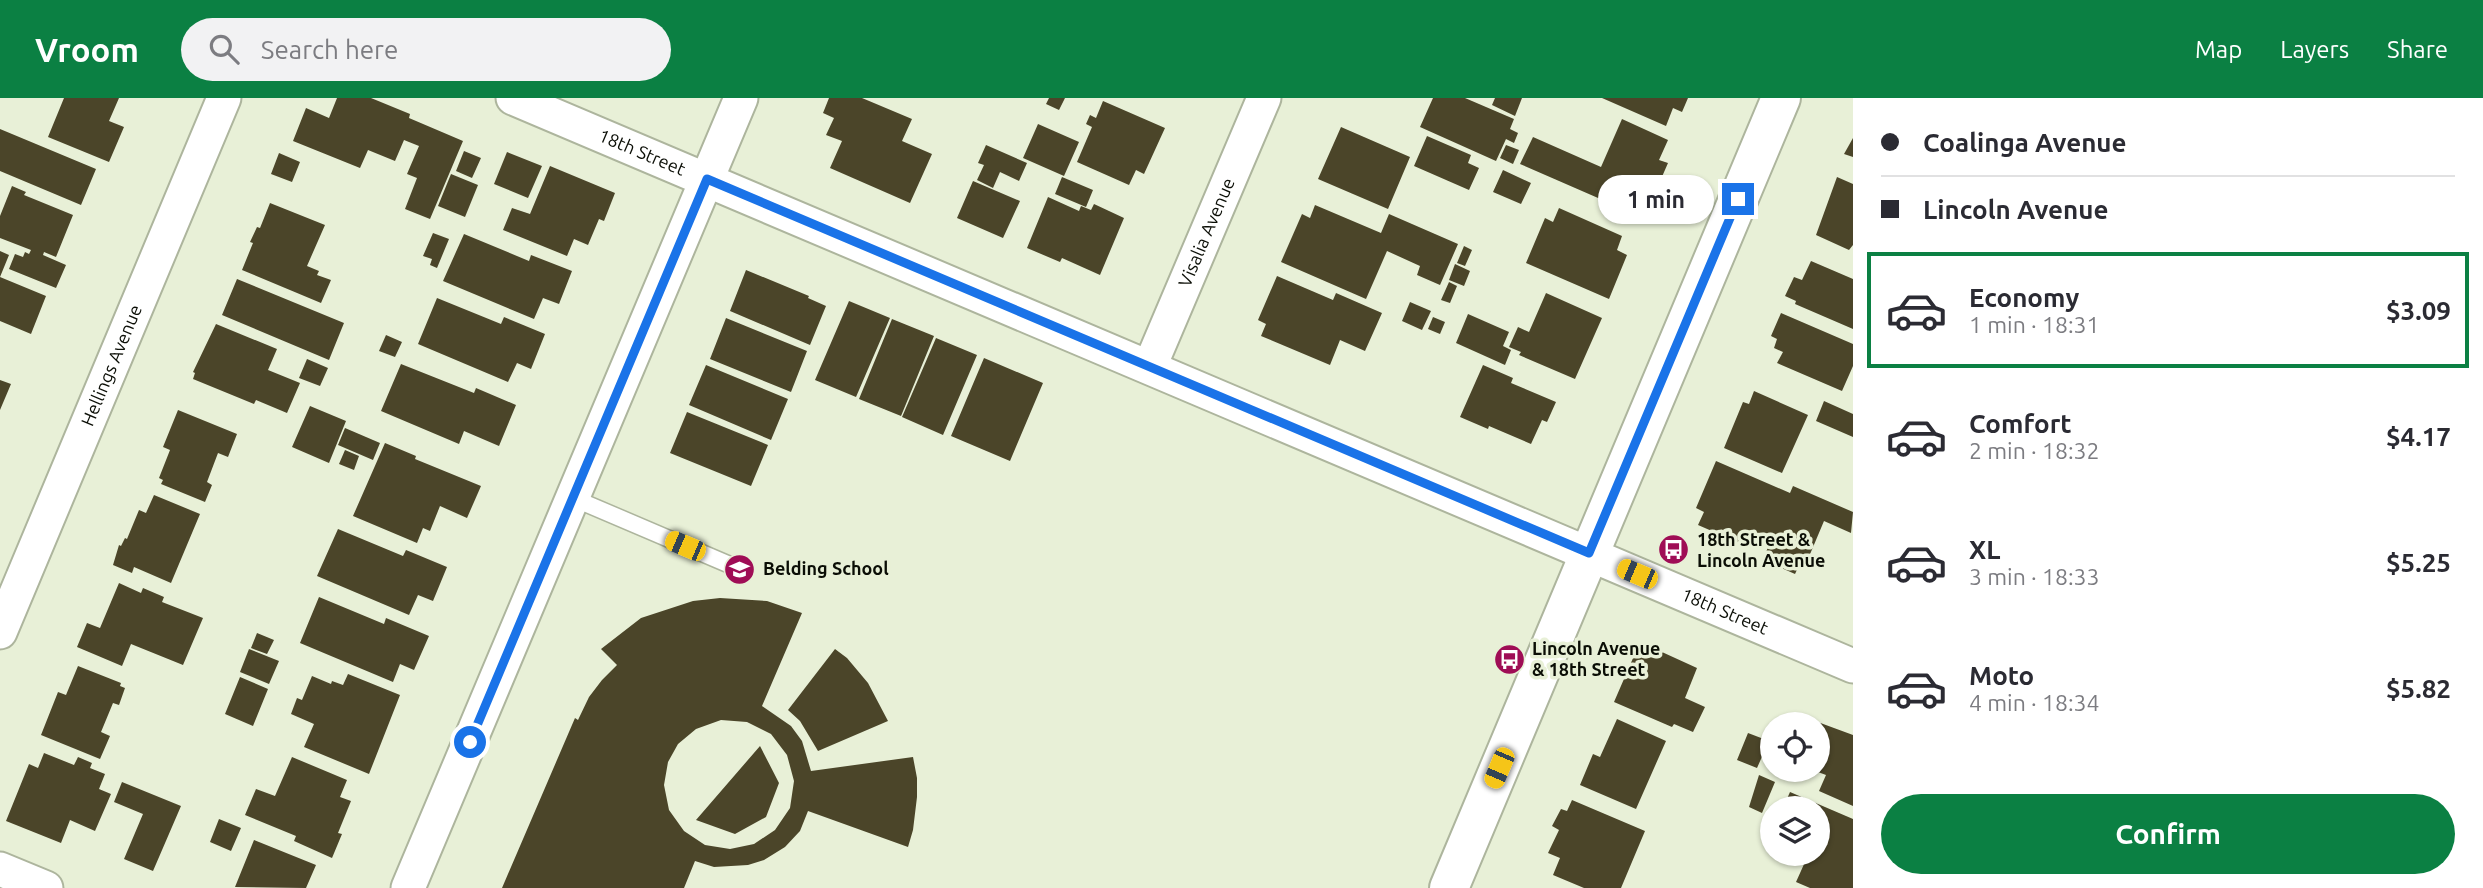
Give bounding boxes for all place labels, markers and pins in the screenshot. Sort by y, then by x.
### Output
place label: 18th Street & Lincoln Avenue [1697,529,1825,570]
bus stop icon: 18th Street & Lincoln Avenue [1657,533,1691,567]
school or university icon: Belding School [723,552,757,586]
place label: Belding School [763,558,889,578]
place label: Lincoln Avenue & 18th Street [1532,638,1660,679]
bus stop icon: Lincoln Avenue & 18th Street [1492,642,1526,676]

